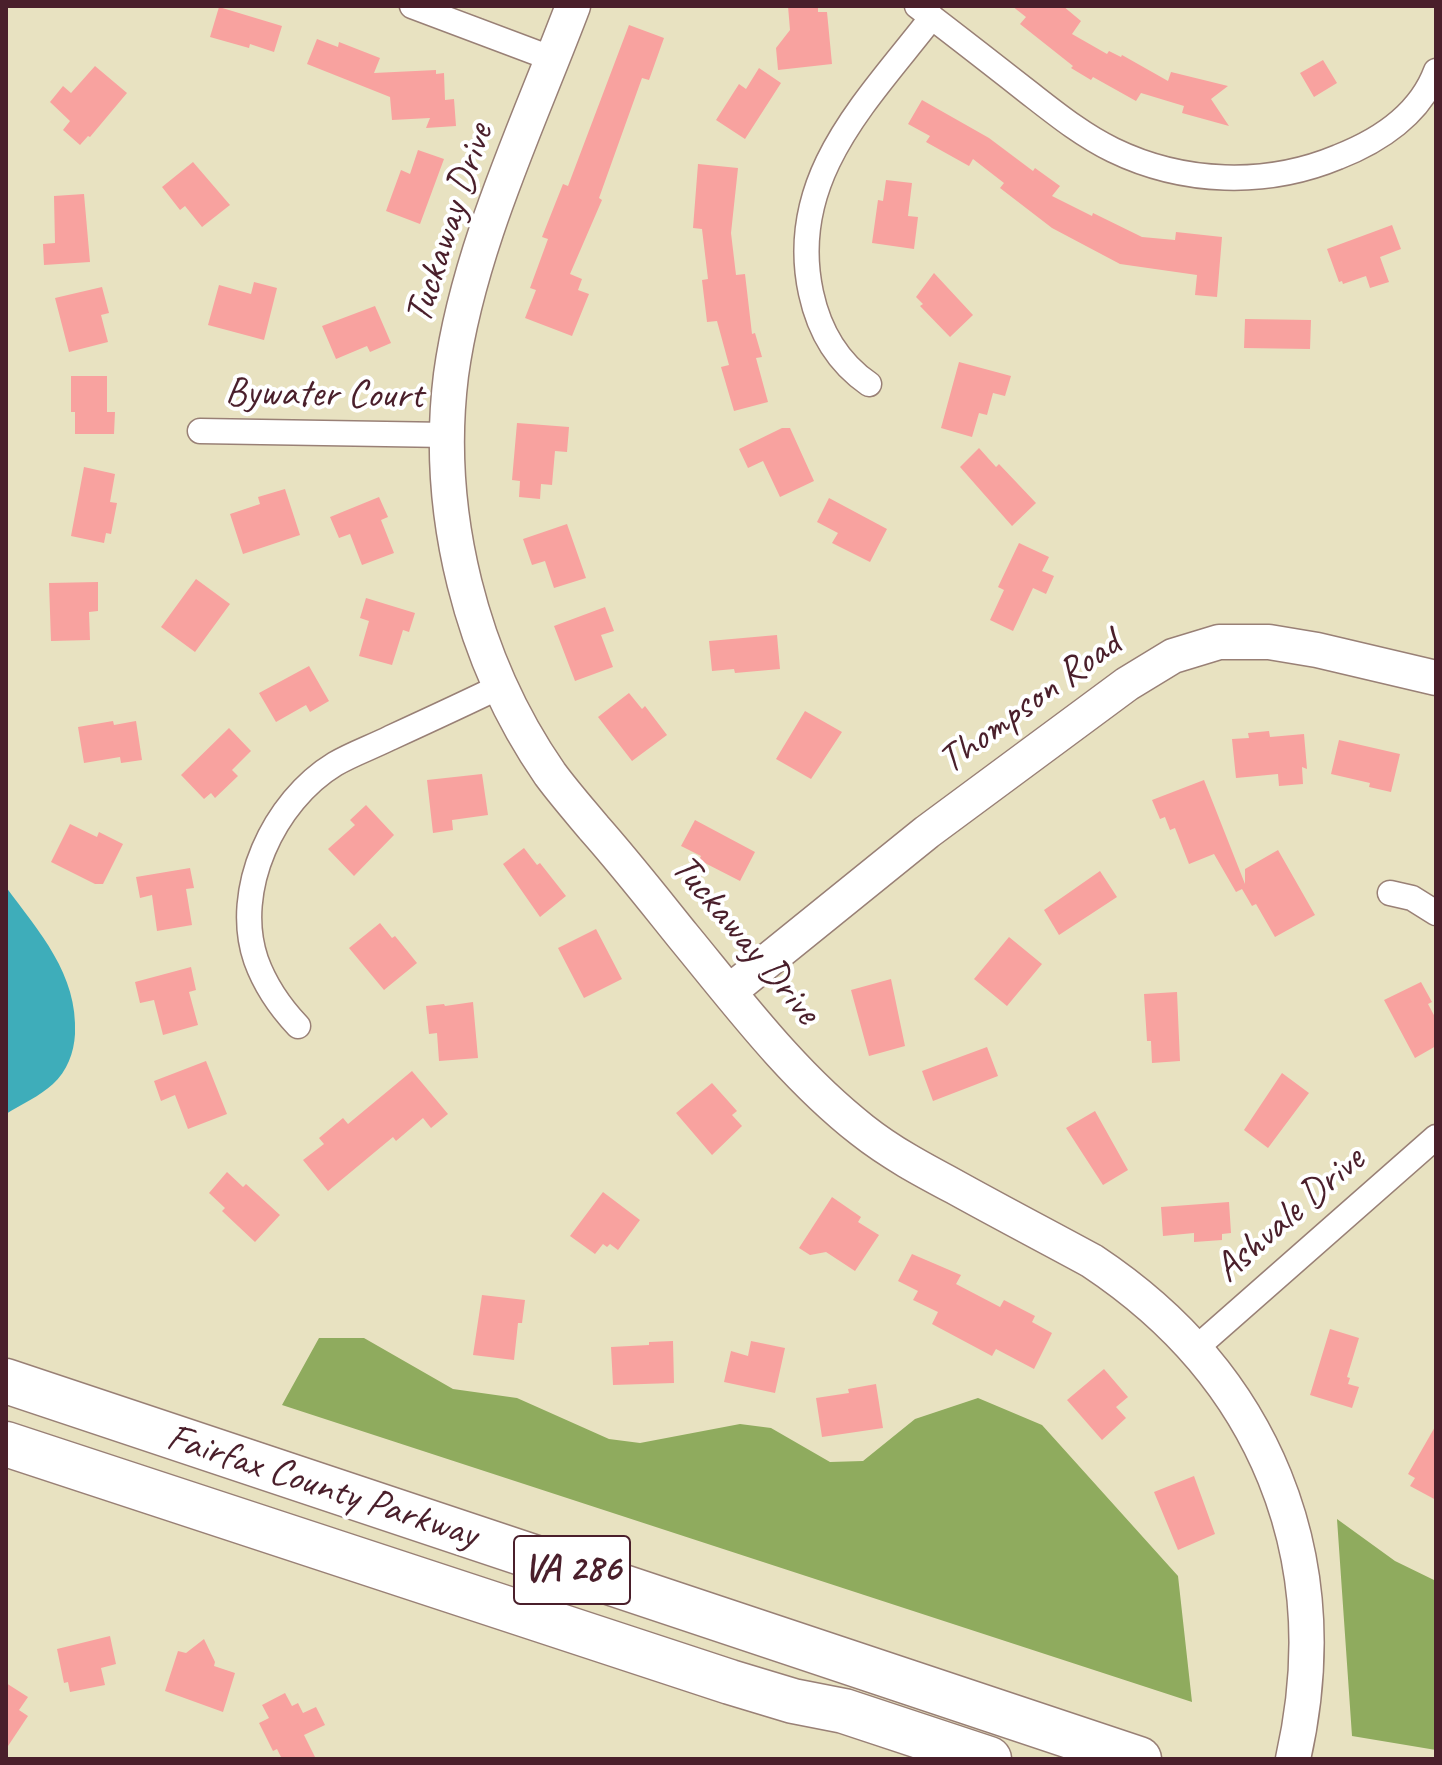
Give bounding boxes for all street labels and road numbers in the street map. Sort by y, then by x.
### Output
street label: Tuckaway Drive [395,118,505,330]
street label: Bywater Court [224,369,424,421]
street label: Thompson Road [929,621,1131,785]
street label: Tuckaway Drive [660,845,830,1035]
street label: Ashvale Drive [1205,1137,1375,1293]
street label: Fairfax County Parkway [161,1414,483,1560]
road number: VA 286 [514,1536,630,1604]

